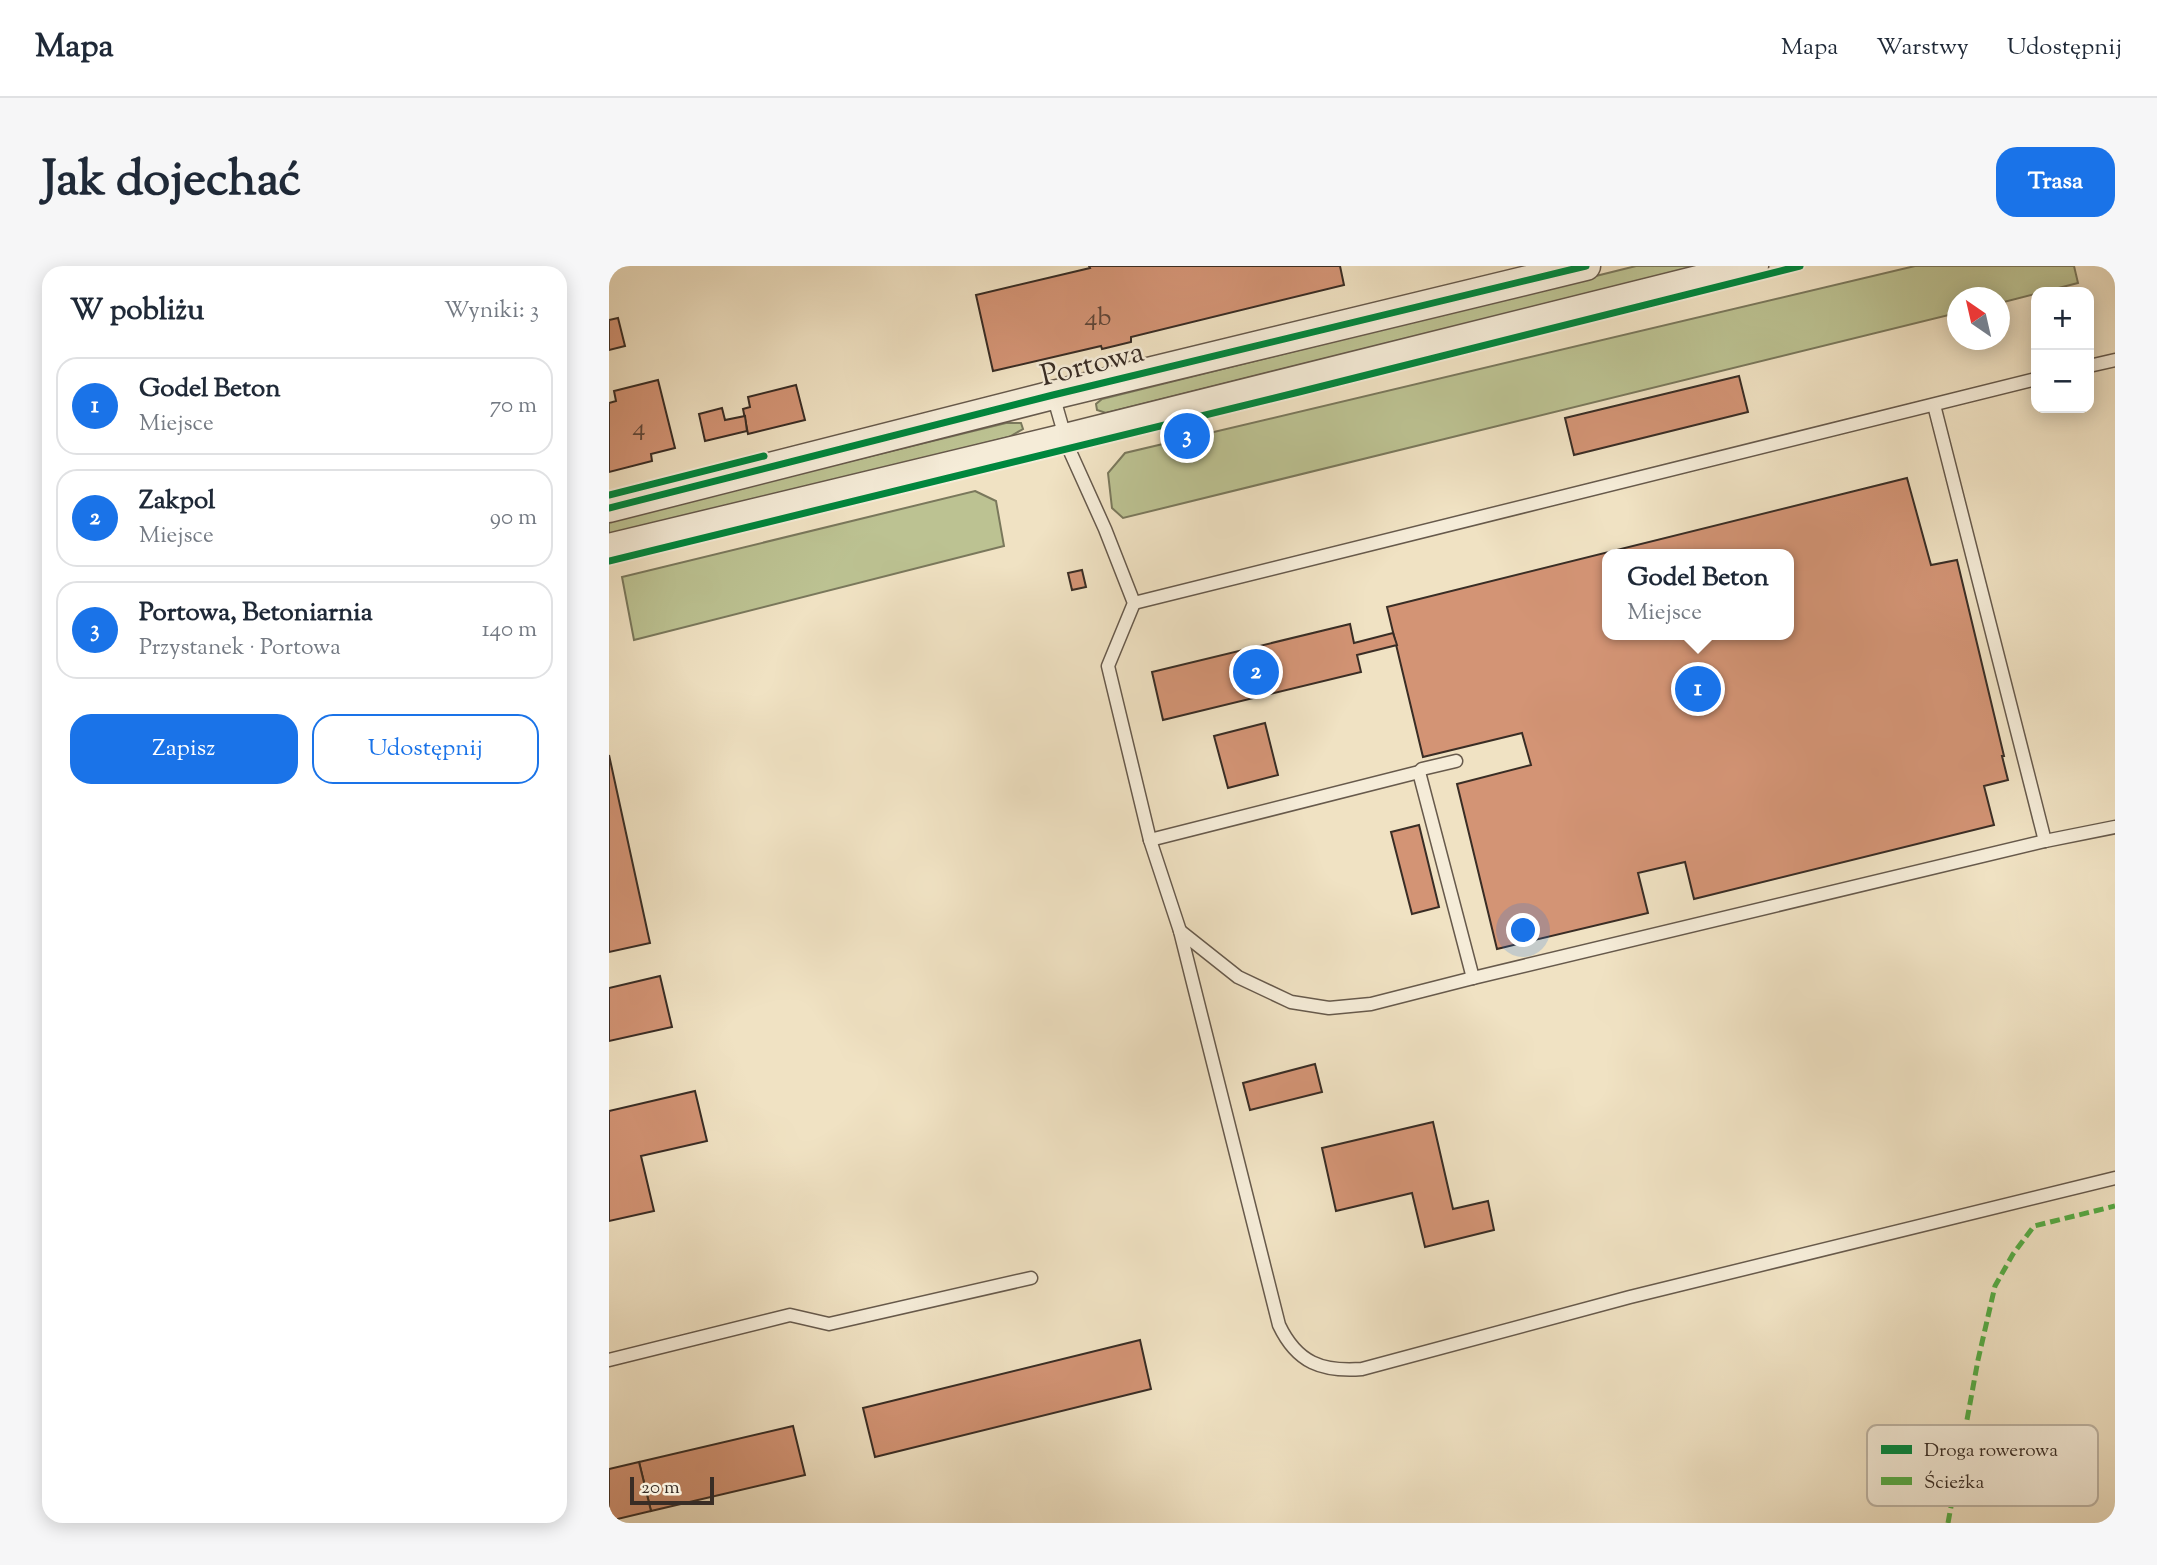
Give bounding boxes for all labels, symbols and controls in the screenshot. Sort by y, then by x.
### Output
text: Mapa [35,24,114,72]
text: Mapa [1781,31,1838,65]
text: Warstwy [1876,31,1969,65]
text: Udostępnij [2007,31,2122,65]
text: Jak dojechać [42,147,301,217]
button: Trasa [1996,147,2115,217]
north arrow [1947,287,2010,350]
map controls [2031,287,2094,413]
button: + [2031,287,2094,350]
text: W pobliżu [70,290,204,333]
text: Wyniki: 3 [444,295,539,328]
house number: 4b [1084,300,1112,337]
street label: Portowa [1036,332,1149,399]
button: − [2031,350,2094,413]
text: Godel Beton [139,371,281,408]
text: 1 [91,390,99,423]
text: 70 m [490,390,537,423]
text: Miejsce [139,408,214,441]
house number: 4 [632,410,646,447]
pin: 3 [1164,410,1210,462]
text: Zakpol [139,483,215,520]
text: 2 [90,502,100,535]
text: 90 m [490,502,537,535]
text: Miejsce [139,520,214,553]
popup [1602,549,1794,640]
text: Godel Beton [1627,560,1769,597]
text: Portowa, Betoniarnia [139,595,373,632]
text: Miejsce [1627,597,1702,630]
text: 3 [90,614,100,647]
text: 140 m [482,614,537,647]
text: Przystanek · Portowa [139,632,341,665]
pin: 2 [1233,646,1279,698]
pin: 1 [1675,663,1721,715]
button: Zapisz [70,714,298,784]
button: Udostępnij [312,714,539,784]
your location [1506,913,1540,947]
legend [1867,1425,2098,1506]
text: Droga rowerowa [1924,1438,2058,1465]
text: Ścieżka [1924,1470,1985,1497]
scale bar [630,1474,714,1506]
text: 20 m [641,1475,680,1502]

